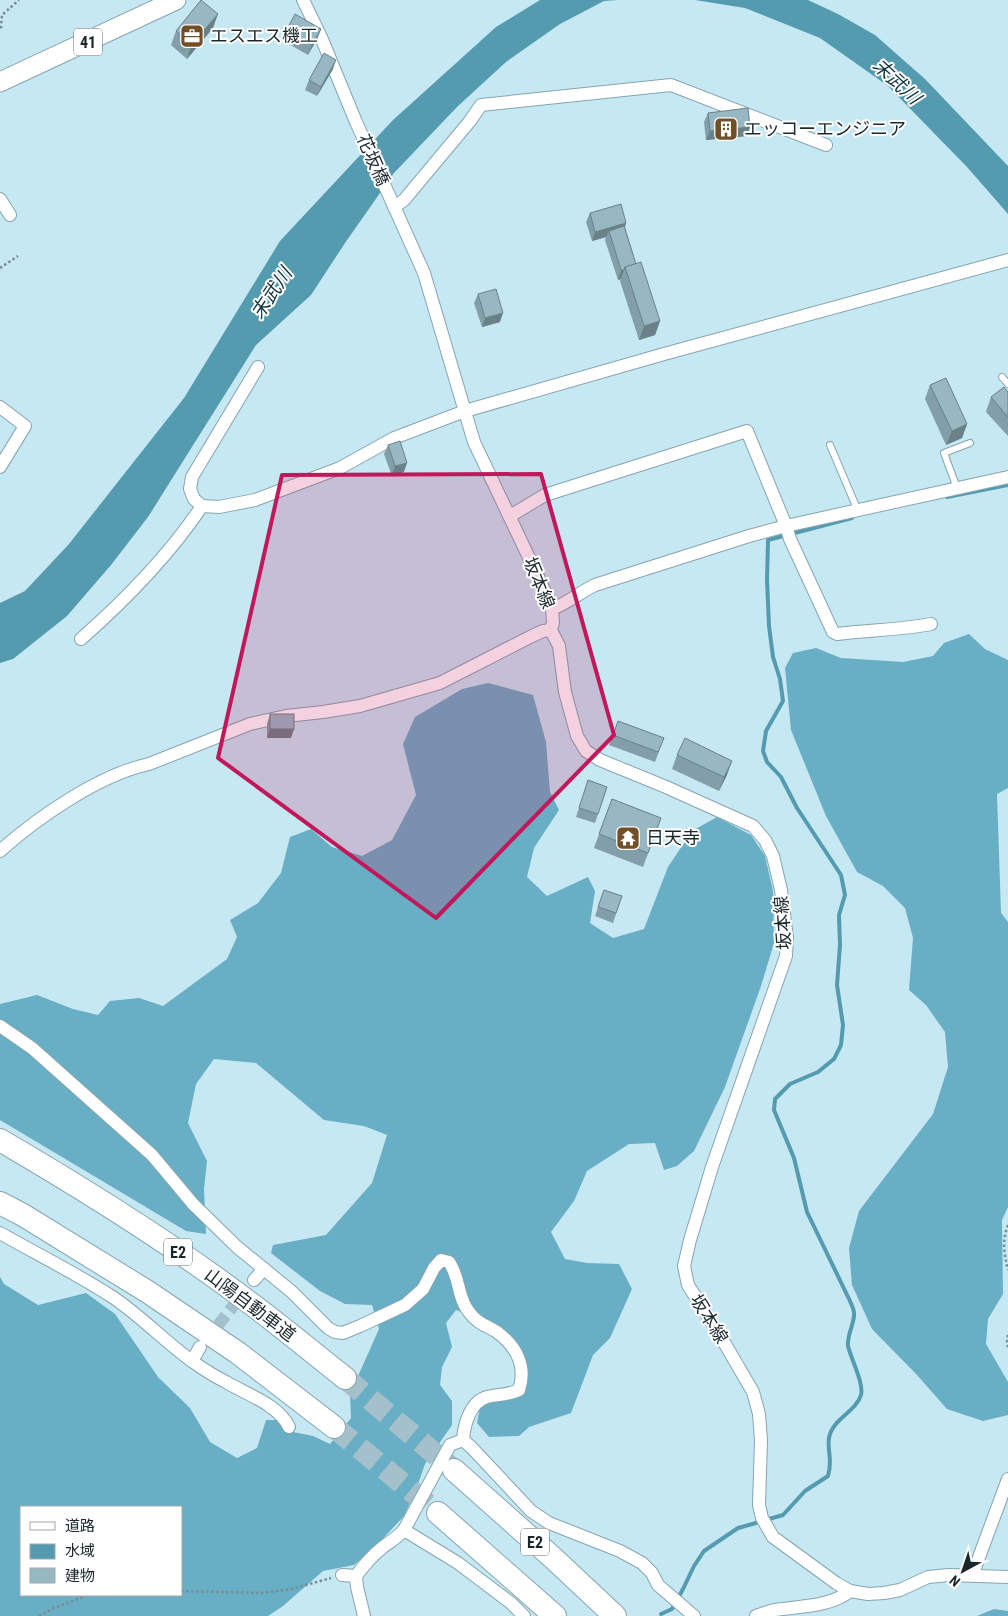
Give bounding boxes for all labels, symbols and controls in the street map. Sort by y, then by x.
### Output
office icon: エスエス機工 [179,23,205,49]
place label: エスエス機工 [210,25,318,46]
road number: 41 [74,28,102,56]
water label: 末武川 [868,54,927,111]
building icon: エッコーエンジニア [713,116,739,142]
place label: エッコーエンジニア [744,118,906,139]
street label: 花坂橋 [353,131,394,189]
water label: 末武川 [246,262,298,323]
street label: 坂本線 [520,554,559,612]
temple icon: 日天寺 [615,825,641,851]
place label: 日天寺 [646,827,700,848]
street label: 坂本線 [770,895,795,951]
road number: E2 [164,1238,192,1266]
street label: 山陽自動車道 [201,1264,300,1345]
street label: 坂本線 [686,1290,733,1347]
legend [20,1506,182,1596]
text: 道路 [65,1517,95,1535]
road number: E2 [521,1528,549,1555]
text: 水域 [65,1542,95,1560]
north arrow [938,1546,988,1596]
text: 建物 [65,1567,95,1585]
text: N [946,1572,963,1590]

